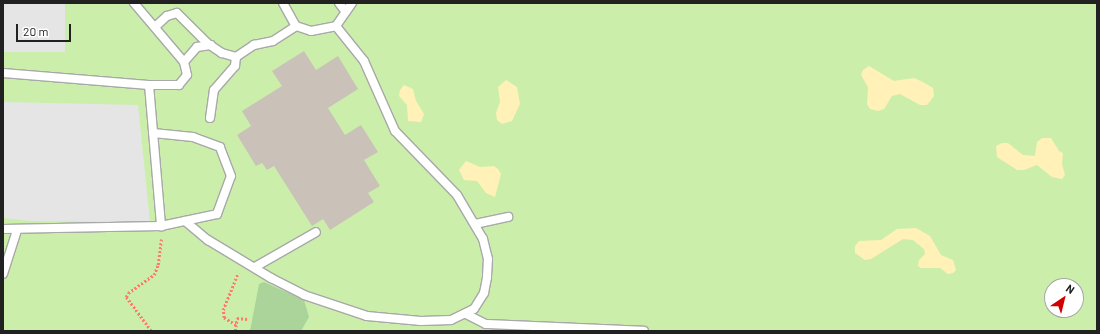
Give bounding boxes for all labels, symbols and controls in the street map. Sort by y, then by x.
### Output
scale bar [18,16,73,42]
text: 20 m [23,24,49,38]
north arrow [1044,278,1084,318]
text: N [1064,281,1077,296]

